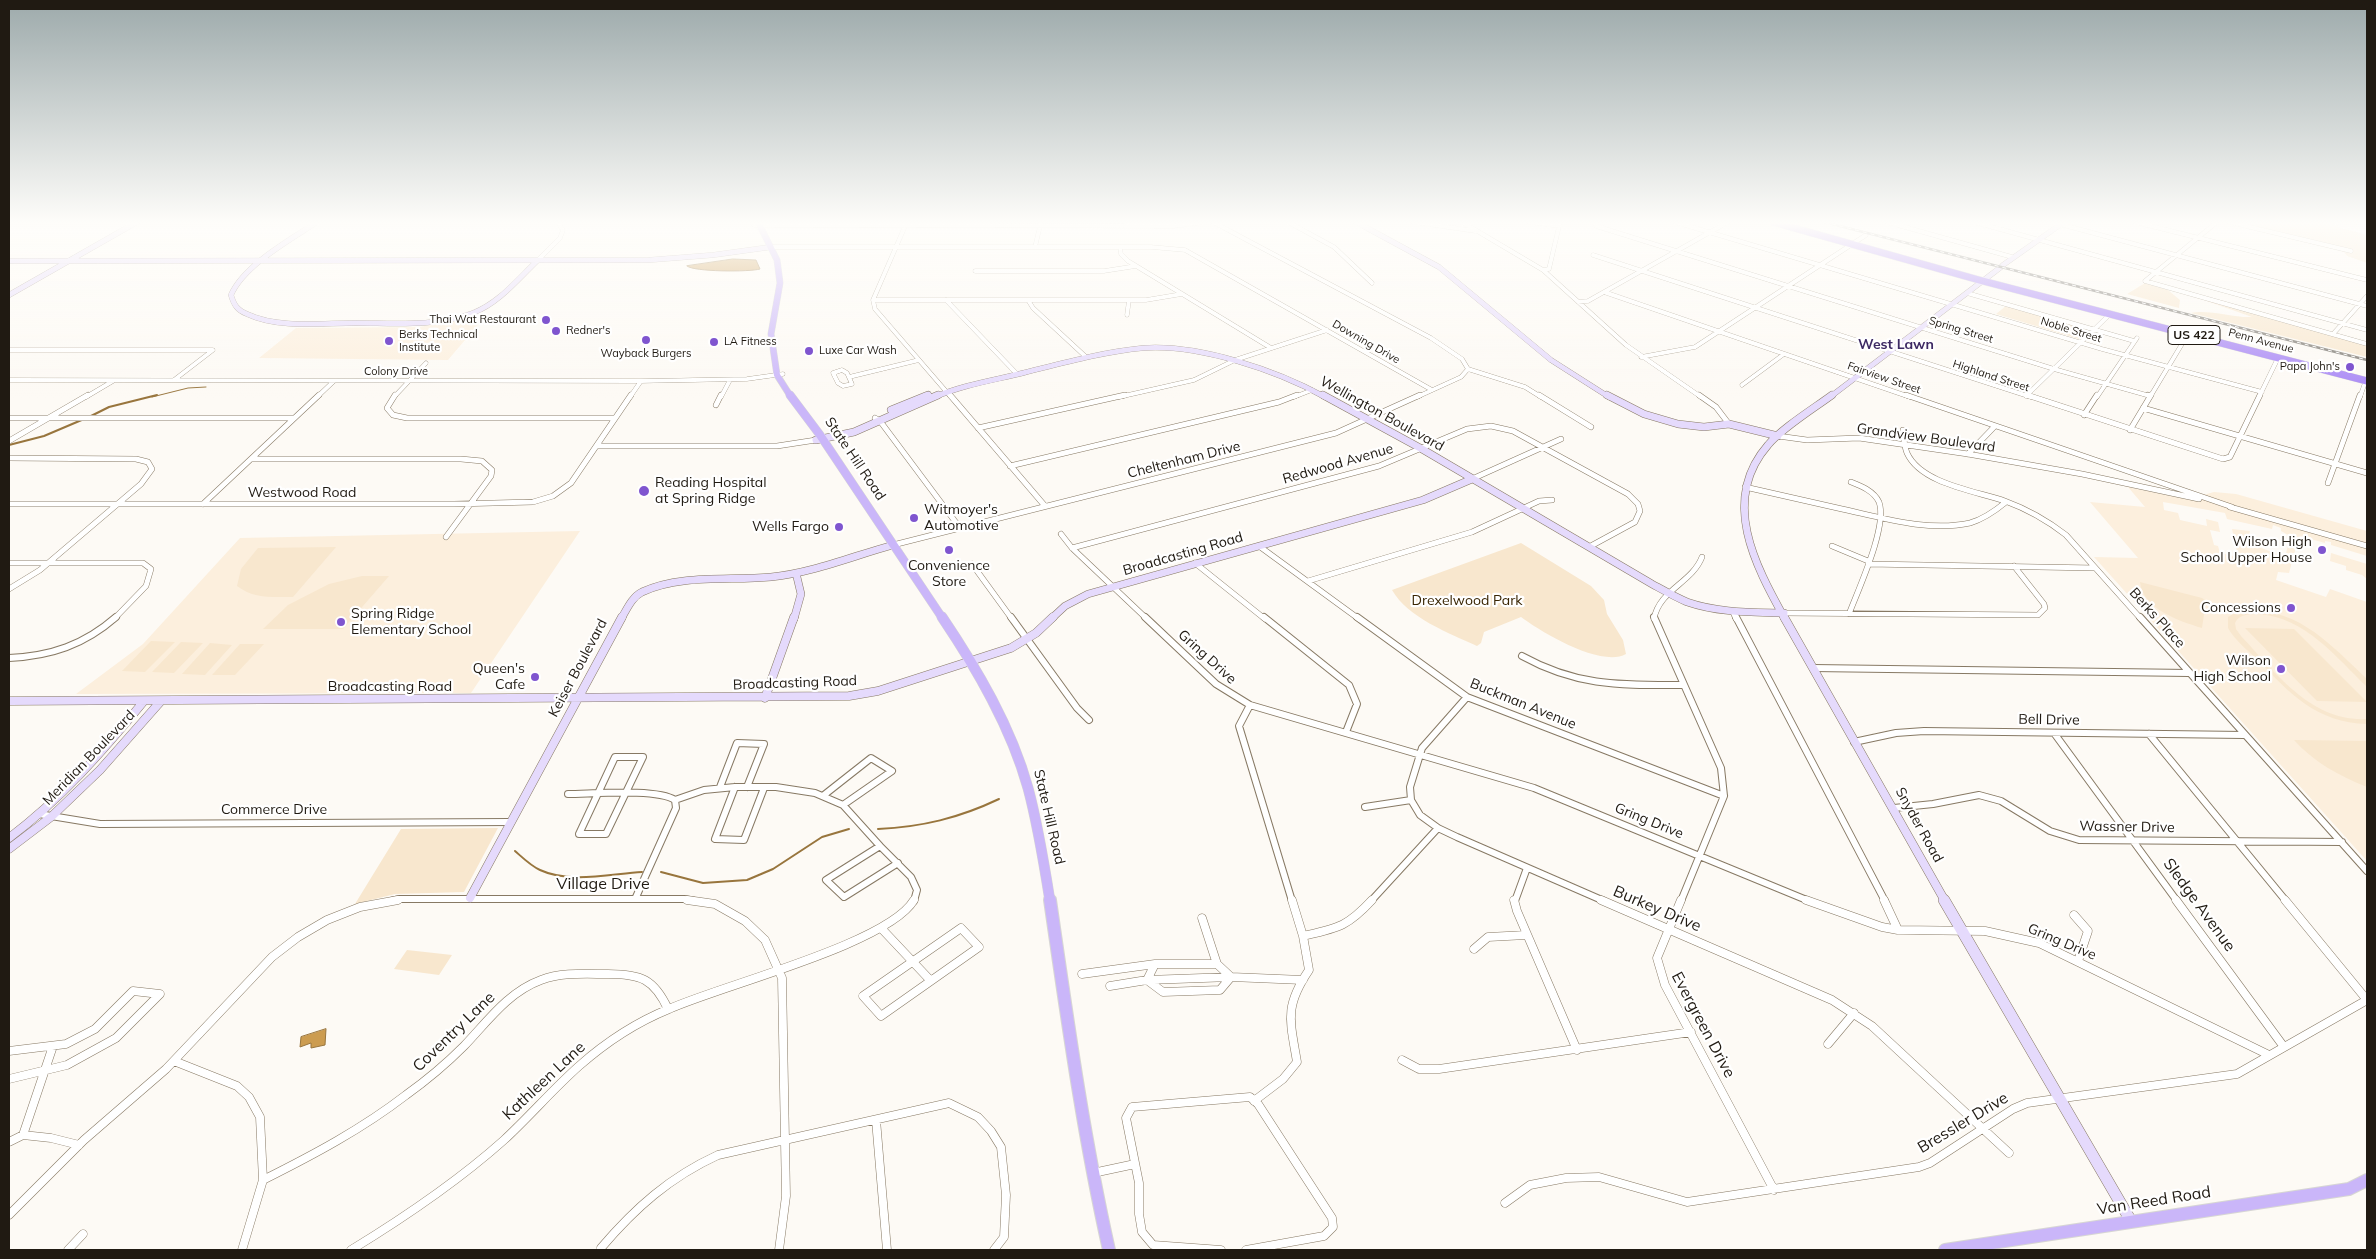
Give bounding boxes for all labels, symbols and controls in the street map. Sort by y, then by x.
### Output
place label: Thai Wat Restaurant [429,313,536,327]
marker: Thai Wat Restaurant [540,314,552,326]
street label: Spring Street [1927,314,1995,346]
street label: Noble Street [2039,314,2103,346]
street label: Downing Drive [1330,317,1402,367]
place label: Redner's [566,324,610,338]
marker: Redner's [550,325,562,337]
road number: US 422 [2168,326,2220,344]
street label: Penn Avenue [2227,326,2295,356]
place label: Berks Technical Institute [399,328,478,354]
marker: Wayback Burgers [640,334,652,346]
marker: Berks Technical Institute [383,335,395,347]
place label: LA Fitness [724,335,777,349]
marker: LA Fitness [708,336,720,348]
district label: West Lawn [1858,337,1934,353]
place label: Luxe Car Wash [819,344,897,358]
marker: Luxe Car Wash [803,345,815,357]
place label: Wayback Burgers [601,347,691,361]
street label: Highland Street [1951,357,2031,395]
street label: Fairview Street [1846,359,1922,397]
place label: Papa John's [2280,360,2340,374]
marker: Papa John's [2344,361,2356,373]
street label: Colony Drive [364,365,428,379]
street label: Wellington Boulevard [1317,373,1447,455]
street label: State Hill Road [821,414,889,504]
street label: Grandview Boulevard [1856,420,1996,456]
street label: Cheltenham Drive [1126,438,1242,482]
street label: Redwood Avenue [1281,440,1395,488]
place label: Reading Hospital at Spring Ridge [655,475,767,508]
marker: Reading Hospital at Spring Ridge [637,484,651,498]
street label: Westwood Road [248,485,356,501]
place label: Witmoyer's Automotive [924,502,999,534]
marker: Witmoyer's Automotive [908,512,920,524]
place label: Wells Fargo [752,519,829,535]
marker: Wells Fargo [833,521,845,533]
street label: Broadcasting Road [1121,529,1245,579]
place label: Wilson High School Upper House [2180,534,2312,566]
marker: Convenience Store [943,544,955,556]
marker: Wilson High School Upper House [2316,544,2328,556]
place label: Convenience Store [908,558,990,590]
street label: Berks Place [2126,584,2188,652]
park label: Drexelwood Park [1412,593,1522,609]
place label: Concessions [2201,600,2281,616]
marker: Concessions [2285,602,2297,614]
place label: Spring Ridge Elementary School [351,606,471,638]
marker: Spring Ridge Elementary School [335,616,347,628]
street label: Keiser Boulevard [545,616,611,720]
street label: Gring Drive [1174,626,1240,688]
place label: Wilson High School [2193,653,2271,686]
place label: Queen's Cafe [473,661,525,694]
marker: Wilson High School [2275,663,2287,675]
marker: Queen's Cafe [529,671,541,683]
street label: Broadcasting Road [733,672,857,694]
street label: Buckman Avenue [1467,675,1579,733]
street label: Broadcasting Road [328,679,452,695]
street label: Meridian Boulevard [39,707,139,809]
street label: Bell Drive [2018,711,2080,729]
street label: State Hill Road [1030,768,1068,866]
street label: Snyder Road [1891,785,1947,865]
street label: Gring Drive [1612,800,1686,842]
street label: Commerce Drive [221,802,327,818]
street label: Wassner Drive [2079,818,2175,836]
street label: Sledge Avenue [2159,855,2239,955]
street label: Village Drive [556,874,650,894]
street label: Burkey Drive [1610,882,1704,936]
street label: Gring Drive [2025,920,2099,964]
street label: Evergreen Drive [1667,969,1739,1081]
street label: Coventry Lane [409,988,499,1076]
street label: Kathleen Lane [499,1038,589,1124]
street label: Bressler Drive [1914,1088,2012,1158]
street label: Van Reed Road [2096,1183,2212,1219]

